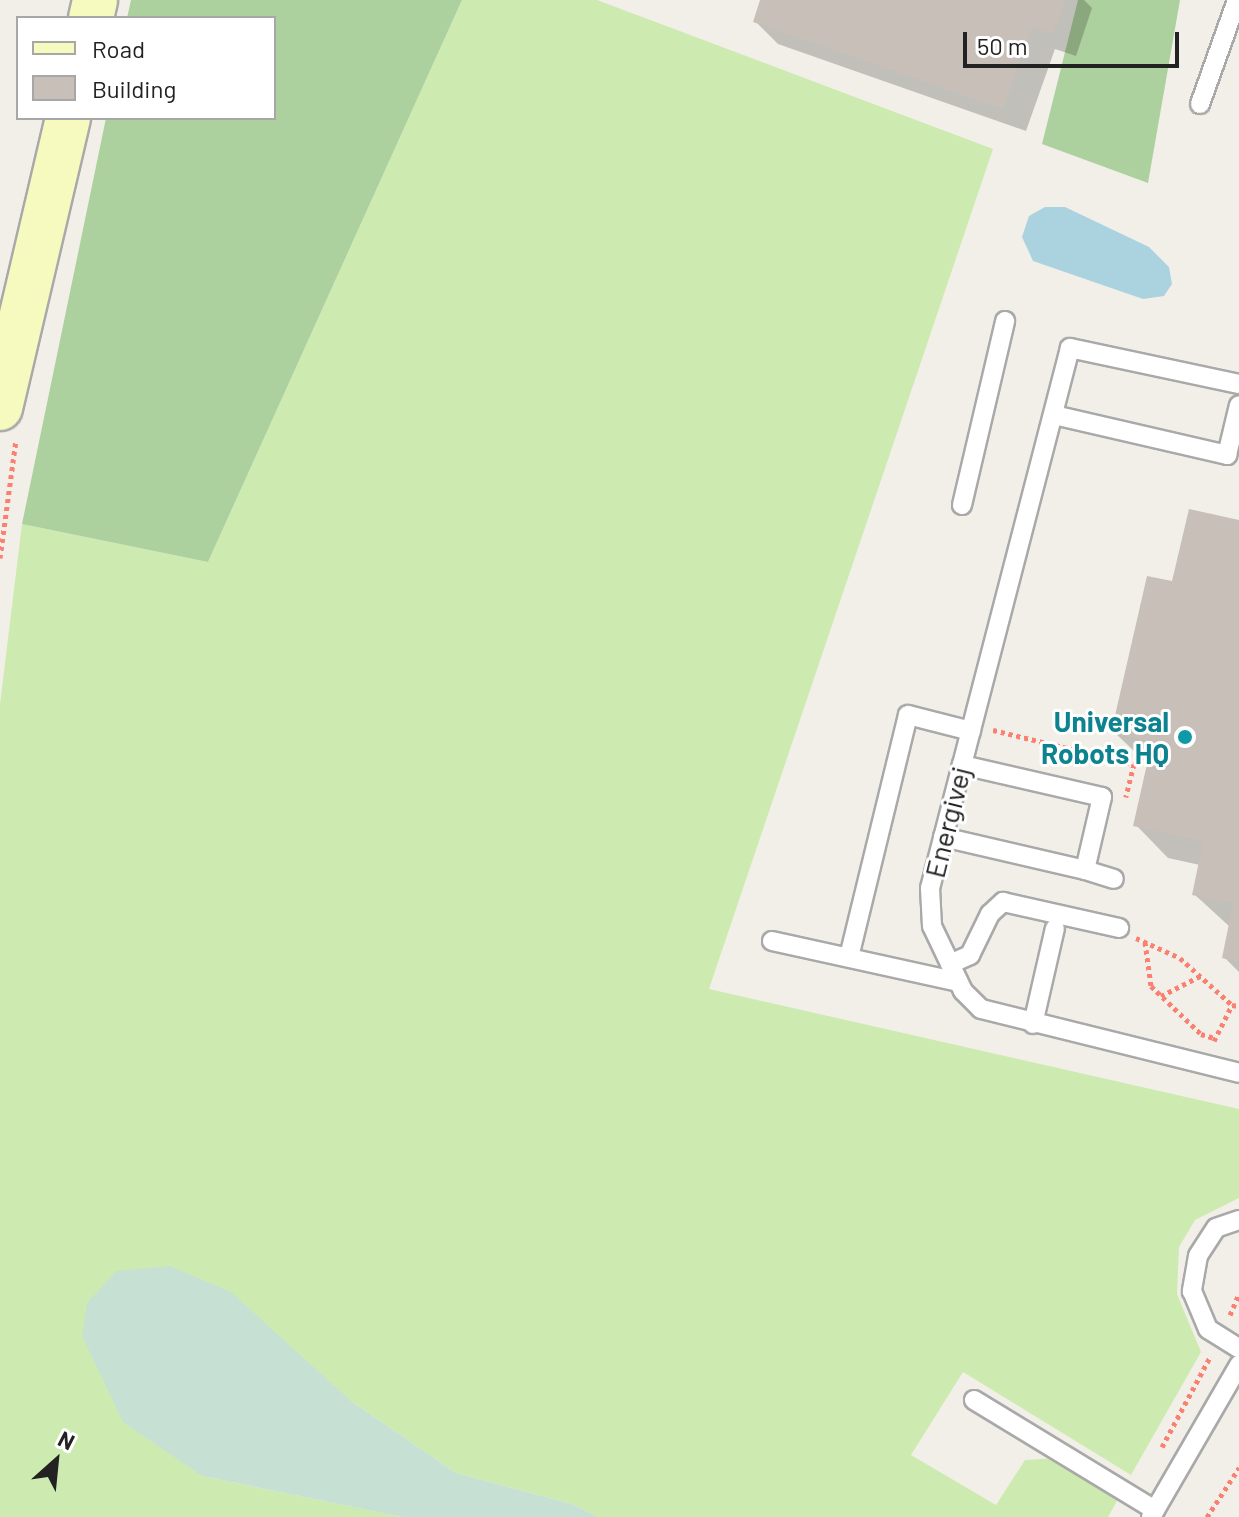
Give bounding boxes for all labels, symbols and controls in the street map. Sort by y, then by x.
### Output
legend [16,16,276,120]
scale bar [967,16,1183,66]
text: 50 m [977,31,1028,60]
text: Road [92,34,145,63]
text: Building [92,74,176,103]
place label: Universal Robots HQ [1041,704,1169,770]
marker: Universal Robots HQ [1176,728,1194,746]
street label: Energivej [917,763,977,881]
north arrow [16,1421,96,1501]
text: N [54,1425,79,1455]

